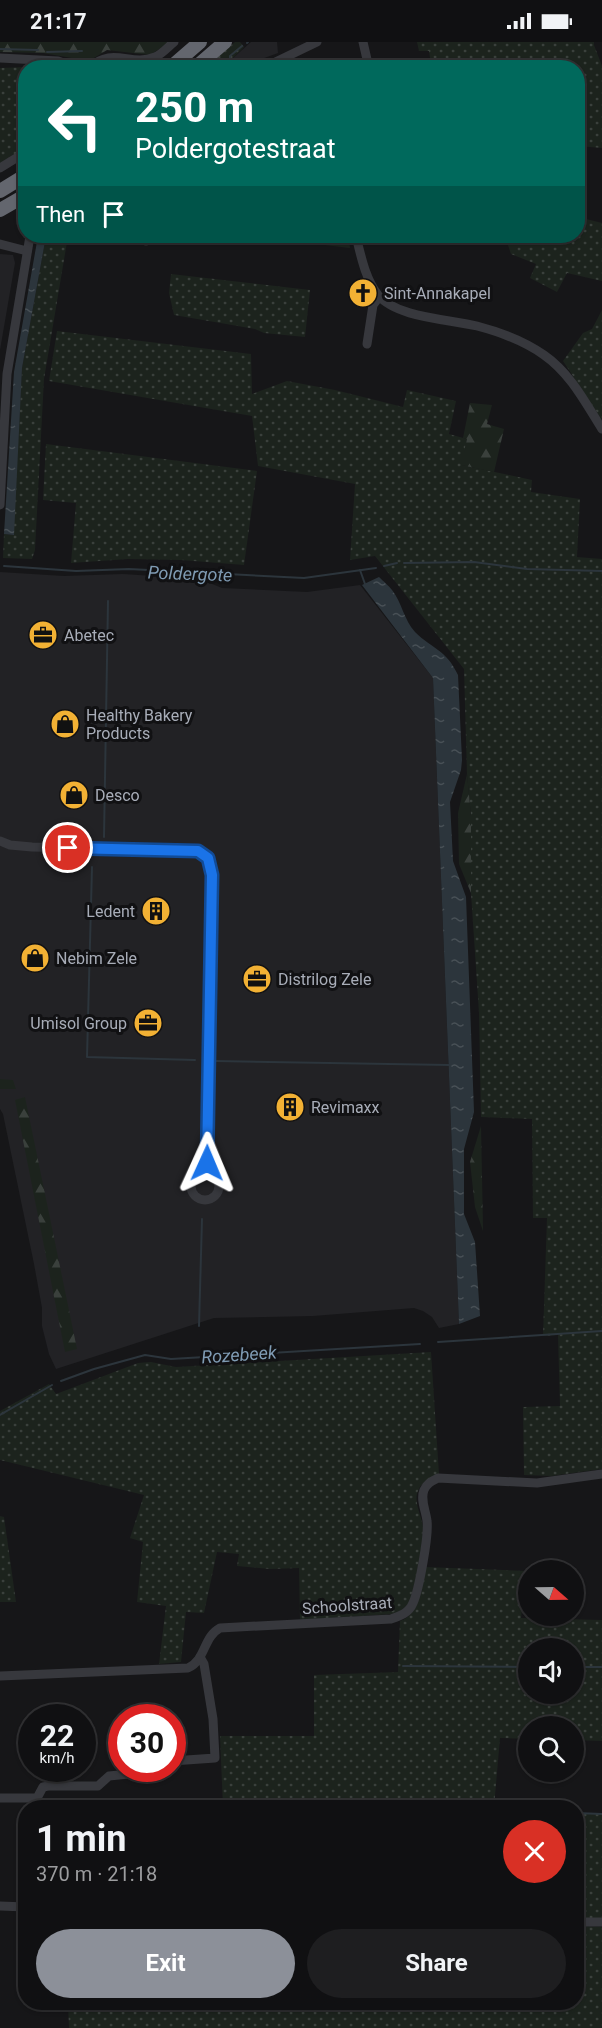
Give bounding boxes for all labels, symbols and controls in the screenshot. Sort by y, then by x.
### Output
text: 21:17 [30,9,87,34]
text: 250 m [135,83,254,132]
icon: left [36,84,114,162]
text: Poldergotestraat [135,133,336,165]
icon: arrive [97,198,130,231]
text: Then [36,202,85,227]
church icon: Sint-Annakapel [347,277,379,309]
place label: Sint-Annakapel [384,284,491,303]
water label: Poldergote [147,562,233,585]
office icon: Abetec [27,619,59,651]
place label: Abetec [64,626,114,645]
place label: Healthy Bakery Products [86,706,193,743]
shop icon: Healthy Bakery Products [49,708,81,740]
shop icon: Desco [58,779,90,811]
place label: Desco [95,786,140,805]
pin [42,822,93,873]
icon: arrive [51,831,84,864]
building icon: Ledent [140,895,172,927]
place label: Ledent [86,902,135,921]
shop icon: Nebim Zele [19,942,51,974]
place label: Nebim Zele [56,949,137,968]
office icon: Distrilog Zele [241,963,273,995]
place label: Distrilog Zele [278,970,371,989]
office icon: Umisol Group [132,1007,164,1039]
place label: Umisol Group [30,1014,127,1033]
building icon: Revimaxx [274,1091,306,1123]
place label: Revimaxx [311,1098,380,1117]
position arrow [175,1131,239,1195]
water label: Rozebeek [201,1341,279,1368]
north arrow [518,1560,584,1626]
map controls [518,1560,584,1782]
street label: Schoolstraat [301,1593,393,1618]
button: sound [518,1638,584,1704]
speed limit sign: 30 [108,1704,186,1782]
button: search [518,1716,584,1782]
text: 22 [40,1718,74,1753]
text: km/h [39,1749,75,1767]
text: 1 min [36,1818,127,1860]
button: close [503,1820,566,1883]
text: 370 m · 21:18 [36,1862,157,1886]
button: Exit [36,1929,295,1998]
button: Share [307,1929,566,1998]

